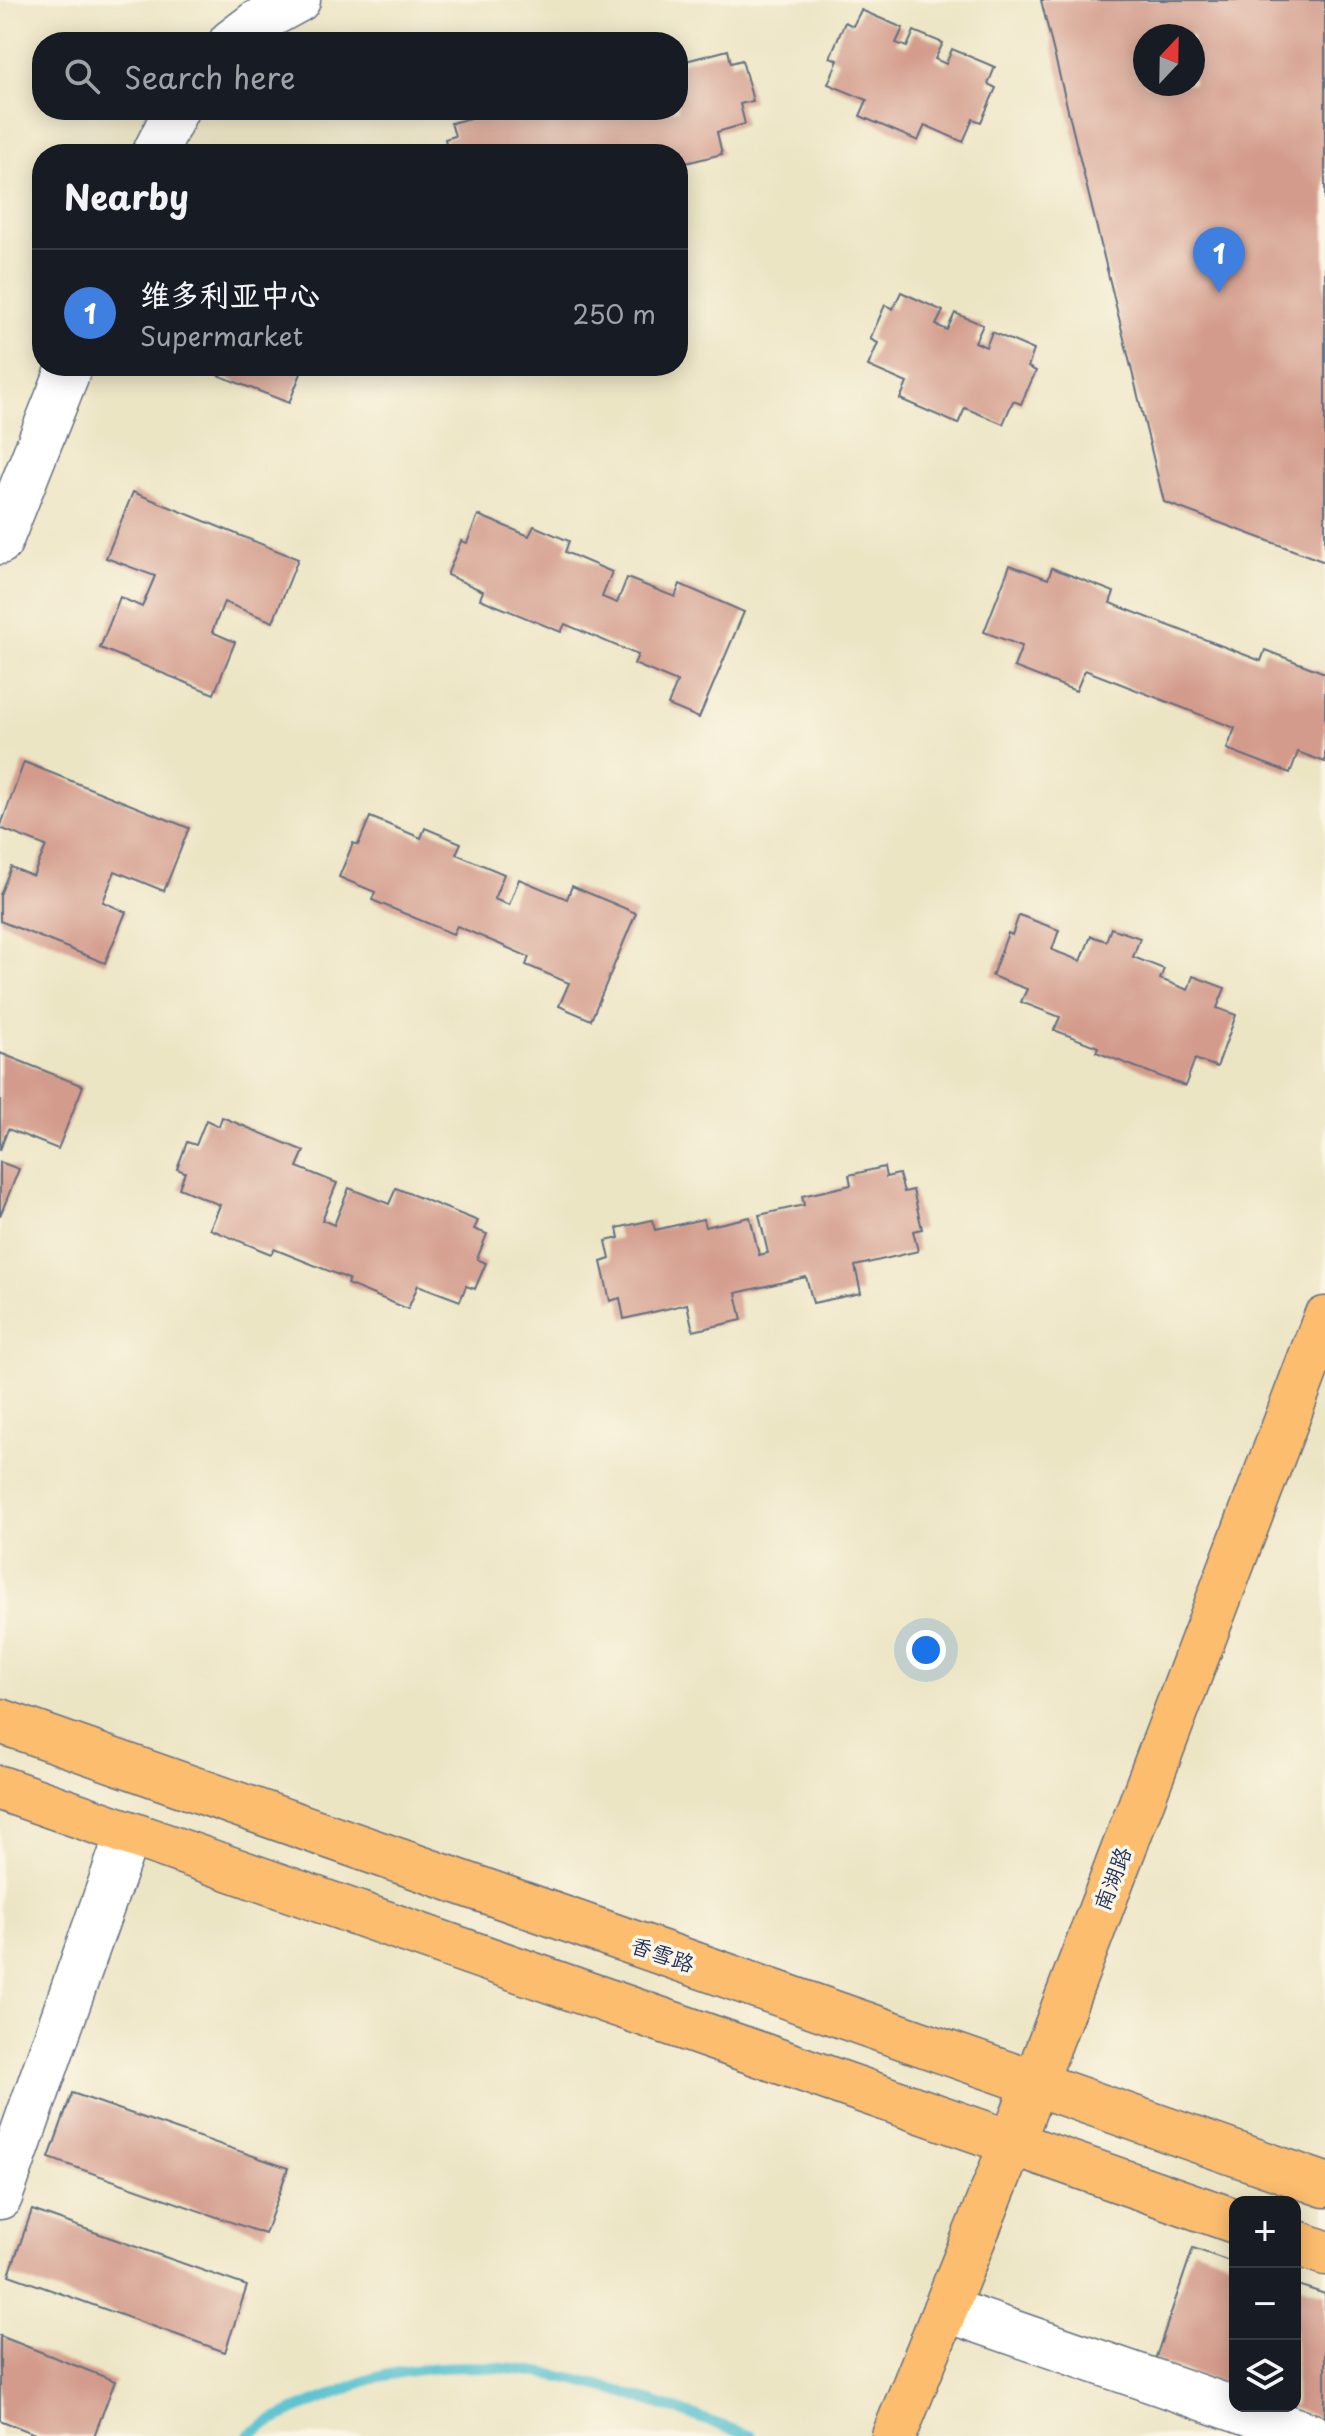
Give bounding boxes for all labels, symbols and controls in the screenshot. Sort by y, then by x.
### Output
north arrow [1133,24,1205,96]
search box [32,32,688,120]
icon: search [60,54,104,98]
text: Search here [124,54,296,99]
text: Nearby [64,170,189,222]
pin: 1 [1193,227,1245,293]
text: 维多利亚中心 [140,271,320,316]
text: 1 [84,294,96,333]
text: 250 m [572,294,656,333]
text: Supermarket [140,316,303,355]
your location [906,1630,946,1670]
street label: 南湖路 [1084,1841,1138,1915]
street label: 香雪路 [626,1927,700,1979]
map controls [1229,2196,1301,2412]
button: + [1229,2196,1301,2268]
button: − [1229,2268,1301,2340]
button: layers [1229,2340,1301,2412]

